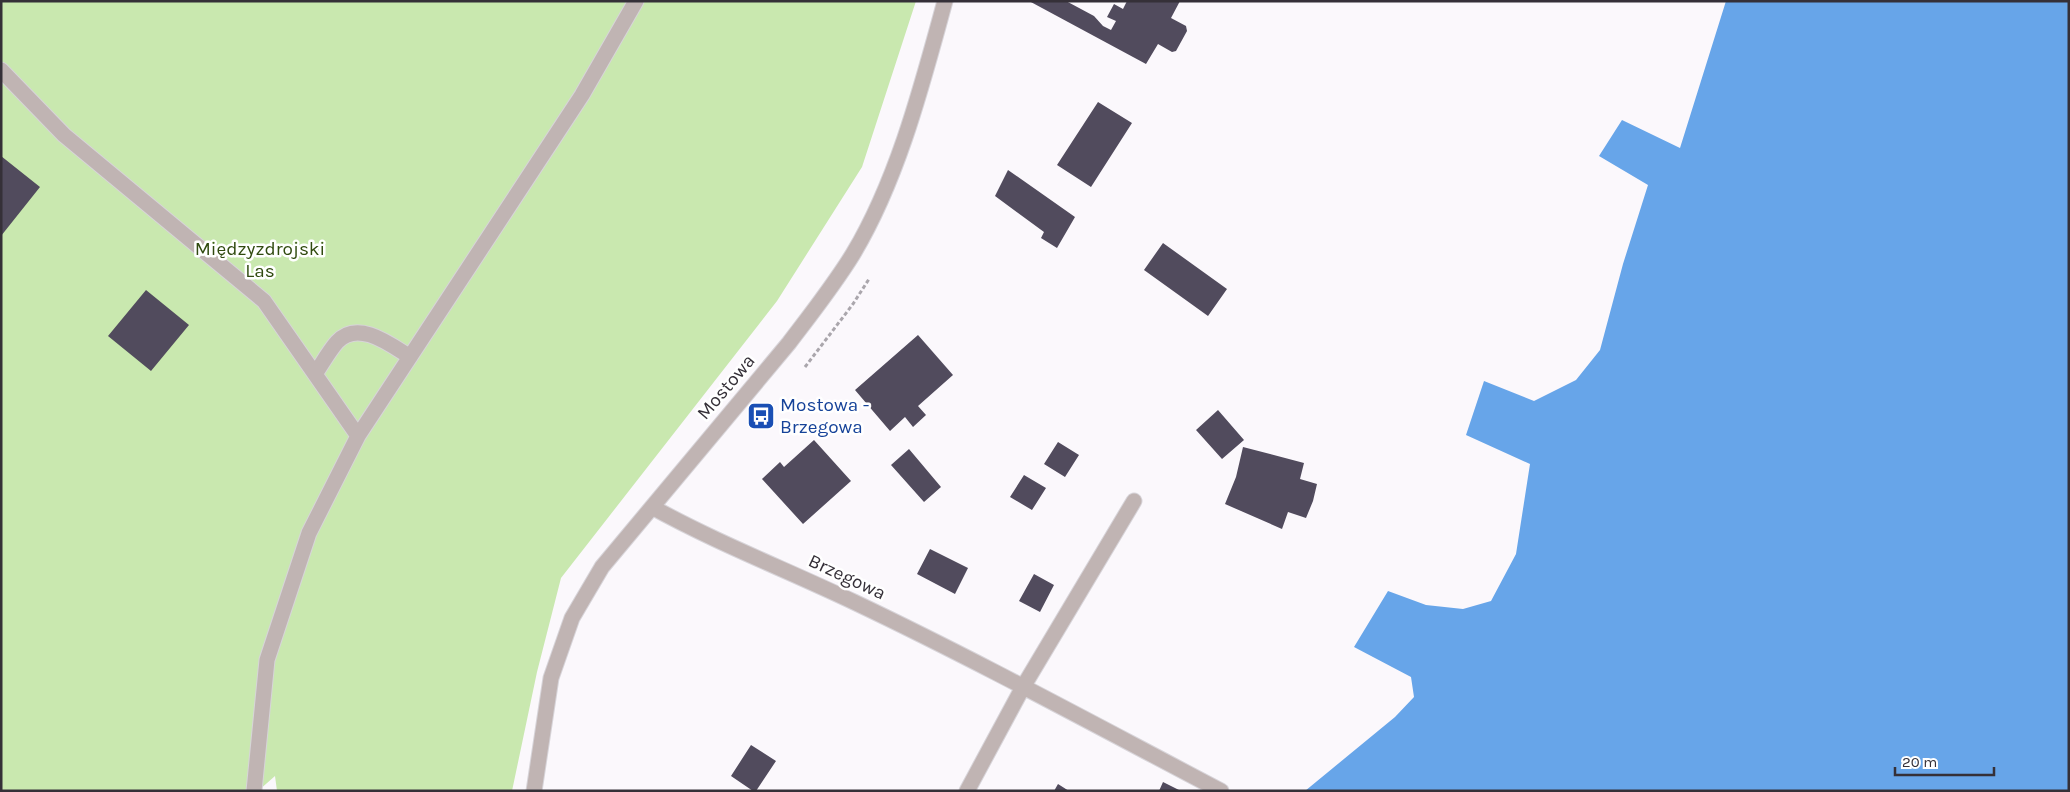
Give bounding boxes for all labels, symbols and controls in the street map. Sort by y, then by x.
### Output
park label: Międzyzdrojski Las [195,238,325,282]
street label: Mostowa [692,350,760,424]
place label: Mostowa - Brzegowa [780,394,869,438]
bus stop icon: Mostowa - Brzegowa [746,401,776,431]
street label: Brzegowa [805,550,889,604]
scale bar [1895,744,1994,776]
text: 20 m [1902,753,1937,771]

